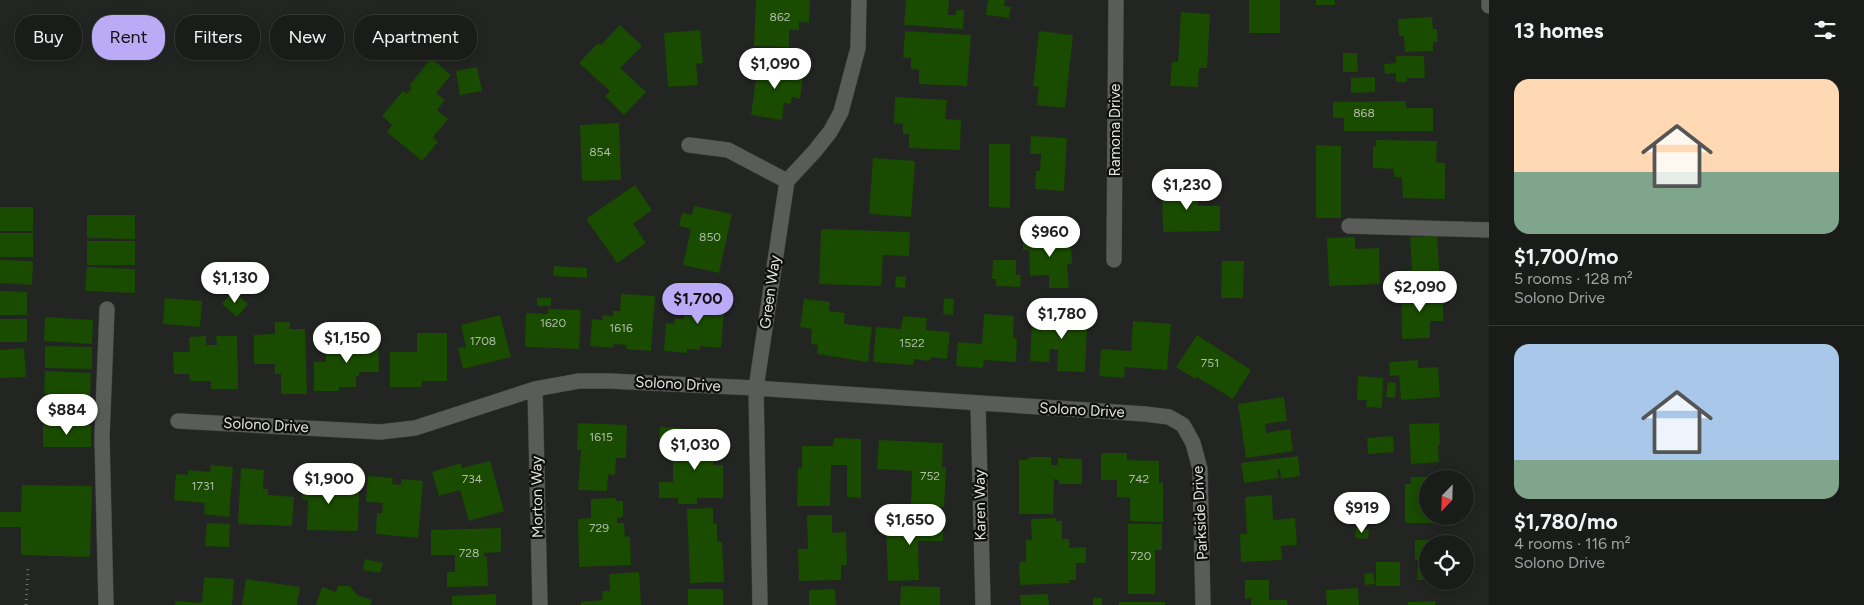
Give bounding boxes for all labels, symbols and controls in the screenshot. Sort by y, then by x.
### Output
house number: 862 [770,10,790,24]
chip: Buy [15,15,82,60]
chip: Rent [92,15,165,60]
chip: Filters [175,15,260,60]
chip: New [270,15,344,60]
chip: Apartment [354,15,477,60]
icon: filters [1811,16,1839,44]
text: 13 homes [1514,18,1603,43]
pin: $1,090 [734,48,816,90]
text: $1,090 [750,54,800,73]
street label: Ramona Drive [1106,84,1124,176]
house number: 868 [1353,106,1375,120]
icon: home [1632,111,1722,201]
house number: 854 [589,145,611,159]
pin: $1,230 [1146,168,1228,211]
text: $1,230 [1163,175,1211,194]
pin: $960 [1020,216,1080,258]
text: $960 [1031,222,1069,241]
house number: 850 [699,230,721,244]
text: $1,700/mo [1514,244,1618,269]
street label: Green Way [756,254,784,330]
pin: $1,130 [194,262,276,304]
text: $1,130 [212,268,258,287]
text: 5 rooms · 128 m² [1514,269,1633,288]
pin: $2,090 [1379,270,1461,313]
text: $2,090 [1394,277,1446,296]
pin: $1,700 [657,282,739,325]
text: Solono Drive [1514,288,1605,307]
text: $1,700 [673,289,723,308]
pin: $1,780 [1021,298,1103,340]
text: $1,780 [1038,304,1086,323]
house number: 1620 [540,316,566,330]
house number: 1616 [609,321,633,335]
pin: $1,150 [306,322,388,364]
text: $1,150 [324,328,370,347]
house number: 1708 [470,334,496,348]
house number: 1522 [899,336,925,350]
house number: 751 [1201,356,1219,370]
street label: Solono Drive [635,373,721,395]
icon: home [1632,377,1722,467]
pin: $884 [37,394,97,436]
street label: Solono Drive [1039,399,1125,421]
text: $884 [48,400,86,419]
street label: Solono Drive [223,414,309,436]
pin: $1,030 [654,428,736,471]
house number: 1615 [589,430,613,444]
text: $1,030 [670,435,720,454]
street label: Morton Way [527,456,547,538]
pin: $1,900 [288,462,370,505]
street label: Parkside Drive [1189,465,1211,561]
text: $1,900 [304,469,354,488]
house number: 752 [920,469,940,483]
street label: Karen Way [970,469,990,541]
north arrow [1419,470,1474,525]
map controls [1419,470,1474,590]
house number: 734 [462,472,483,486]
house number: 742 [1129,472,1149,486]
house number: 1731 [192,479,214,493]
pin: $919 [1332,492,1392,534]
text: $919 [1345,498,1379,517]
pin: $1,650 [869,504,951,546]
text: $1,780/mo [1514,509,1618,534]
text: $1,650 [886,510,934,529]
house number: 729 [589,521,609,535]
text: 4 rooms · 116 m² [1514,534,1631,553]
button: locate [1419,535,1474,590]
house number: 728 [459,546,479,560]
house number: 720 [1131,549,1152,563]
text: Solono Drive [1514,553,1605,572]

